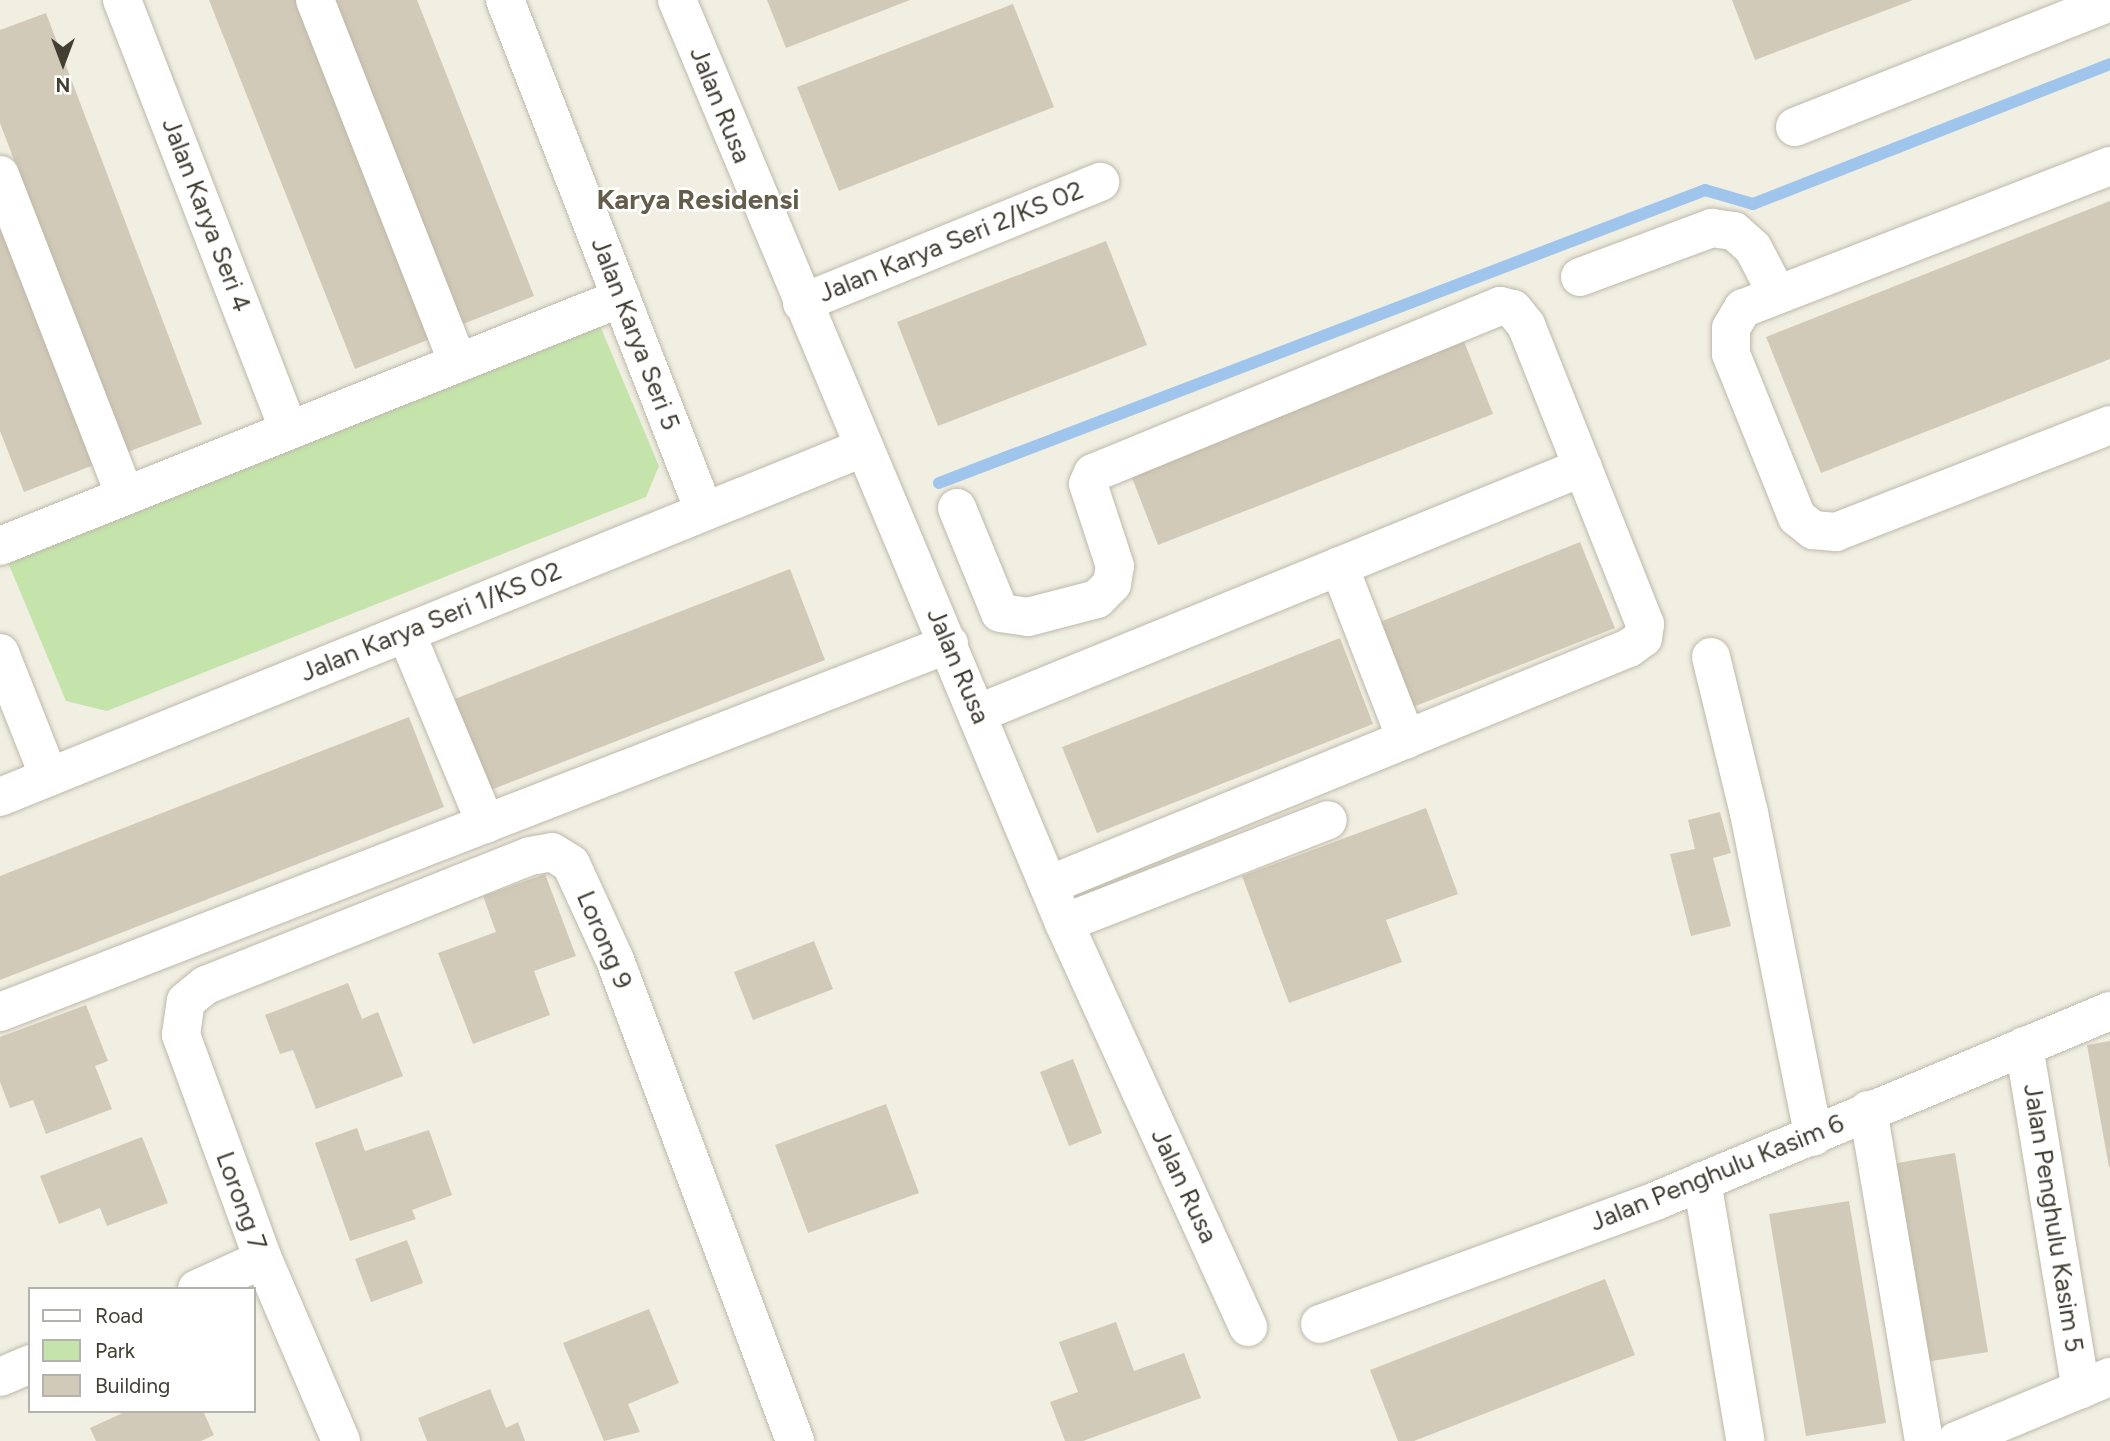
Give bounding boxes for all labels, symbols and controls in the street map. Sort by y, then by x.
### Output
north arrow [28,28,98,98]
street label: Jalan Rusa [683,42,757,168]
text: N [56,73,70,96]
street label: Jalan Karya Seri 4 [155,114,257,316]
street label: Jalan Karya Seri 2/KS 02 [814,175,1088,309]
district label: Karya Residensi [596,182,800,216]
street label: Jalan Karya Seri 5 [584,233,686,435]
street label: Jalan Karya Seri 1/KS 02 [296,555,566,689]
street label: Jalan Rusa [920,603,996,729]
street label: Lorong 9 [569,886,639,994]
street label: Jalan Penghulu Kasim 5 [2016,1081,2090,1355]
street label: Jalan Penghulu Kasim 6 [1585,1108,1849,1238]
street label: Jalan Rusa [1144,1124,1224,1248]
street label: Lorong 7 [209,1147,273,1255]
legend [28,1287,256,1413]
text: Road [95,1303,143,1328]
text: Park [95,1338,135,1363]
text: Building [95,1373,170,1398]

